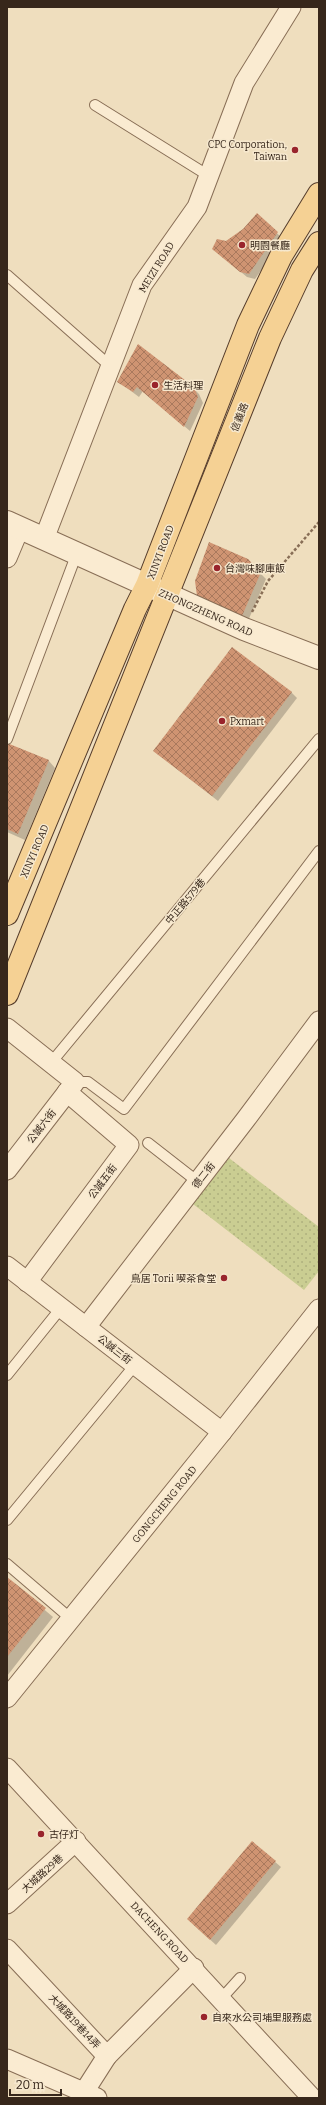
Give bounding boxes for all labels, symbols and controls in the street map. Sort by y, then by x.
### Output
place label: CPC Corporation, Taiwan [208,139,288,163]
marker: CPC Corporation, Taiwan [290,145,300,155]
street label: MEIZI ROAD [136,240,177,295]
marker: 明園餐廳 [237,240,247,250]
place label: 明園餐廳 [250,240,290,252]
marker: 生活料理 [150,380,160,390]
place label: 生活料理 [163,380,203,392]
street label: 信義路 [229,401,251,434]
street label: XINYI ROAD [145,524,177,581]
marker: 台灣味腳庫飯 [212,563,222,573]
place label: 台灣味腳庫飯 [225,563,285,575]
street label: ZHONGZHENG ROAD [157,587,255,639]
marker: Pxmart [217,716,227,726]
place label: Pxmart [230,716,265,728]
street label: XINYI ROAD [18,823,52,880]
street label: 中正路579巷 [163,876,208,927]
street label: 公誠六街 [25,1107,59,1146]
street label: 德二街 [190,1160,218,1191]
street label: 公誠五街 [86,1162,120,1201]
place label: 鳥居 Torii 喫茶食堂 [131,1273,216,1285]
marker: 鳥居 Torii 喫茶食堂 [219,1273,229,1283]
street label: 公誠三街 [95,1333,134,1367]
street label: GONGCHENG ROAD [130,1464,200,1546]
marker: 古仔灯 [36,1829,46,1839]
place label: 古仔灯 [49,1829,79,1841]
street label: 大城路29巷 [20,1852,66,1895]
street label: DACHENG ROAD [128,1900,191,1966]
street label: 大城路19巷14弄 [46,1992,102,2051]
marker: 自來水公司埔里服務處 [199,2012,209,2022]
place label: 自來水公司埔里服務處 [212,2012,312,2024]
scale bar [10,2071,61,2097]
text: 20 m [16,2078,45,2092]

